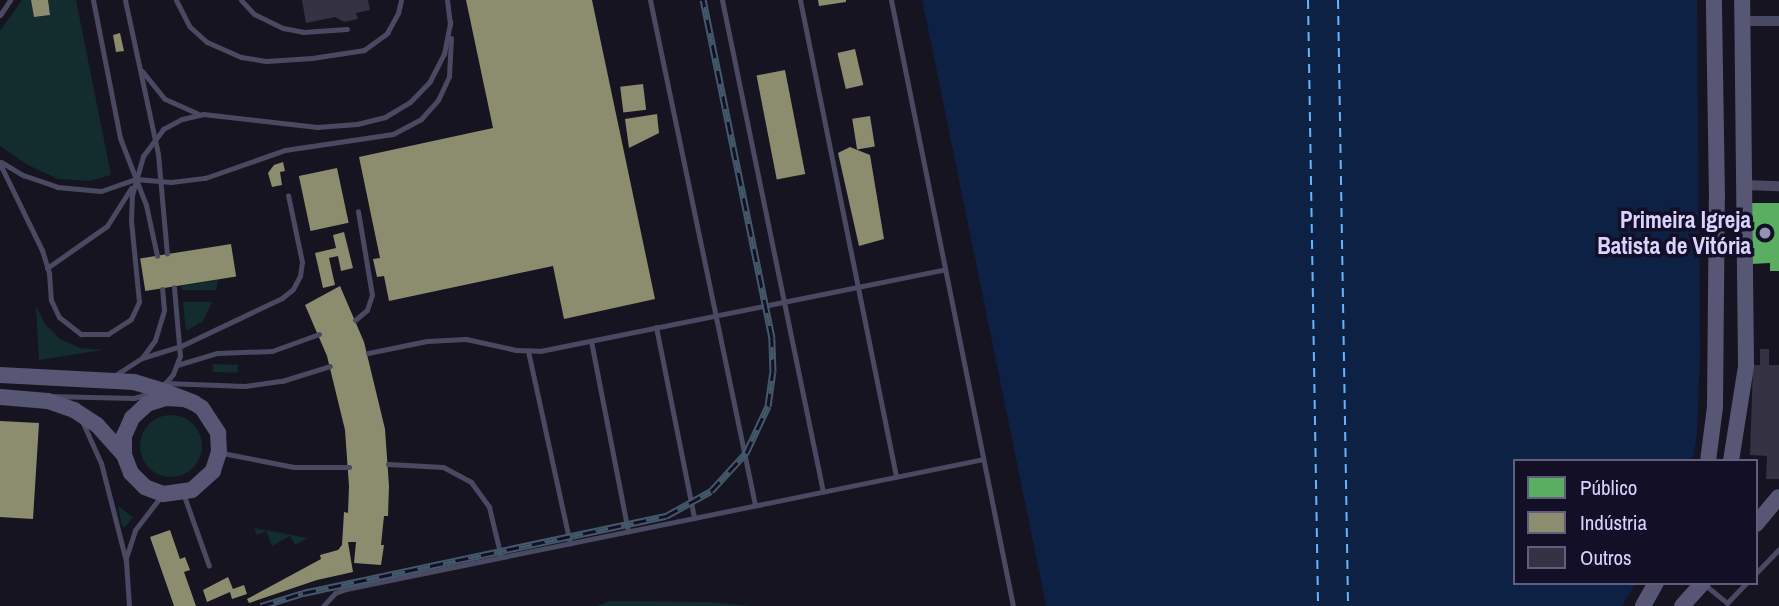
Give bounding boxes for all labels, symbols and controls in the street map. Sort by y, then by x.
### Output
place label: Primeira Igreja Batista de Vitória [1597,206,1751,260]
marker: Primeira Igreja Batista de Vitória [1757,225,1773,241]
legend [1513,459,1758,585]
text: Público [1580,473,1637,502]
text: Indústria [1580,508,1647,537]
text: Outros [1580,543,1632,572]

